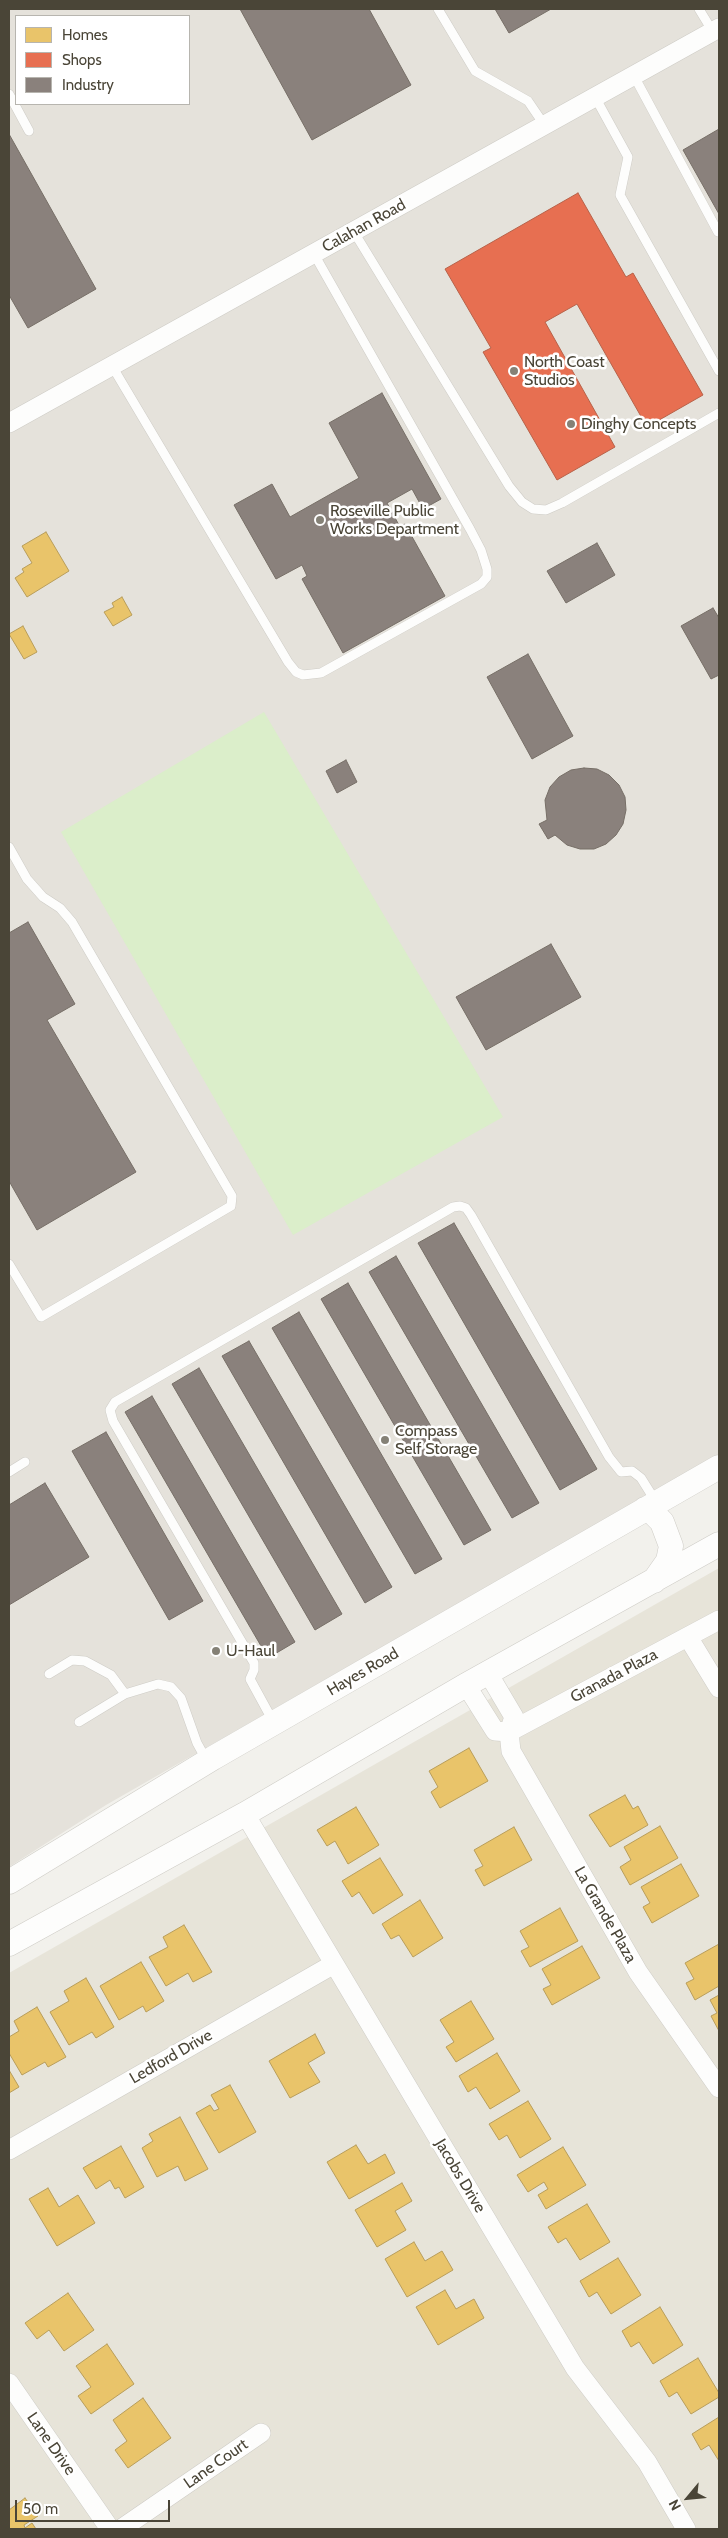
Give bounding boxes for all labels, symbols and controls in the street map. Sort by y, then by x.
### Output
legend [15,15,190,105]
text: Homes [62,26,108,44]
text: Shops [62,51,102,69]
text: Industry [62,76,114,94]
street label: Calahan Road [319,195,409,257]
place label: North Coast Studios [524,352,605,390]
marker: North Coast Studios [508,365,520,377]
place label: Dinghy Concepts [581,414,696,434]
marker: Dinghy Concepts [565,418,577,430]
place label: Roseville Public Works Department [330,501,459,539]
marker: Roseville Public Works Department [314,514,326,526]
place label: Compass Self Storage [395,1421,477,1459]
marker: Compass Self Storage [379,1434,391,1446]
place label: U-Haul [226,1641,275,1661]
street label: Hayes Road [324,1644,402,1700]
marker: U-Haul [210,1645,222,1657]
street label: Granada Plaza [567,1645,661,1707]
street label: La Grande Plaza [570,1863,640,1967]
street label: Ledford Drive [126,2026,216,2088]
street label: Jacobs Drive [431,2136,489,2216]
street label: Lane Drive [22,2409,80,2479]
street label: Lane Court [180,2435,252,2493]
north arrow [663,2473,713,2523]
scale bar [18,2490,172,2522]
text: N [664,2496,685,2514]
text: 50 m [23,2500,58,2518]

